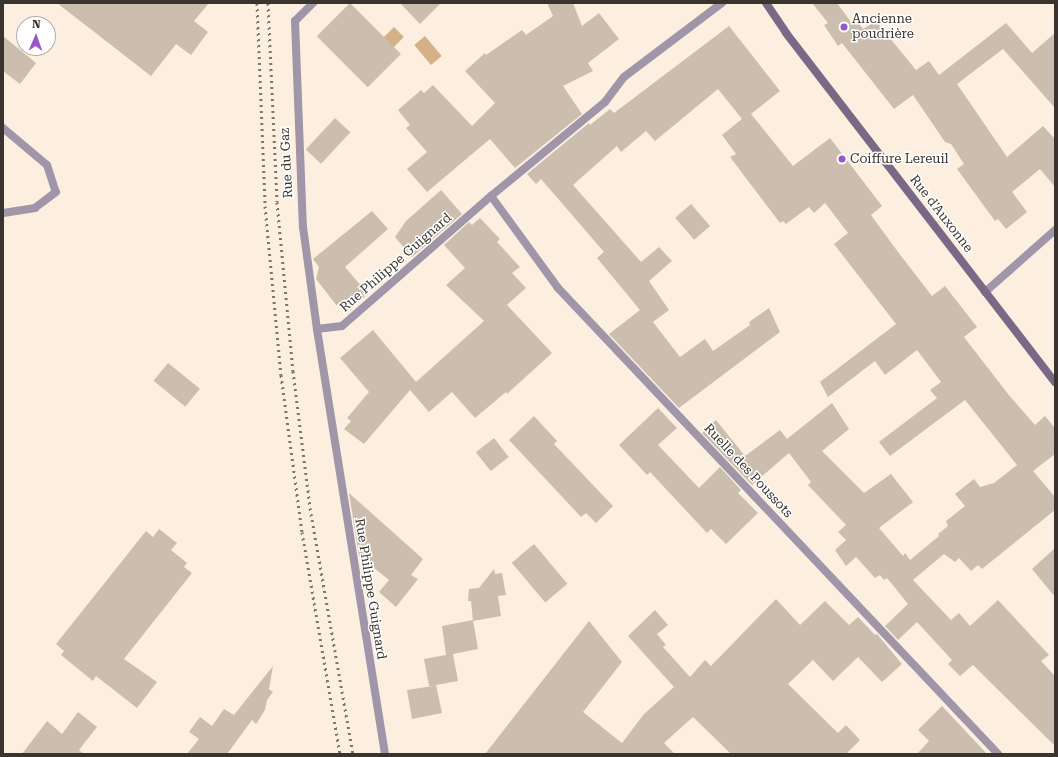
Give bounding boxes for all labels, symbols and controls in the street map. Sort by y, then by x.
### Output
place label: Ancienne poudrière [852,12,914,43]
north arrow [16,16,56,56]
text: N [32,18,41,31]
marker: Ancienne poudrière [839,22,849,32]
street label: Rue du Gaz [277,127,297,199]
place label: Coiffure Lereuil [850,151,949,167]
marker: Coiffure Lereuil [837,154,847,164]
street label: Rue d'Auxonne [906,172,976,256]
street label: Rue Philippe Guignard [337,210,455,316]
street label: Ruelle des Poussots [700,421,796,521]
street label: Rue Philippe Guignard [351,517,389,661]

